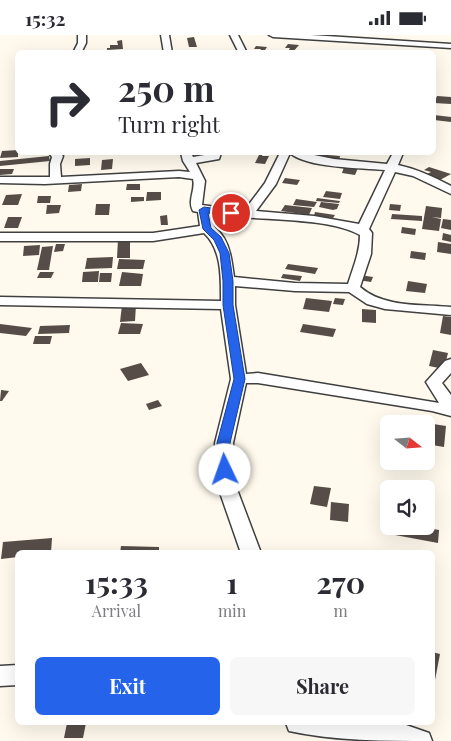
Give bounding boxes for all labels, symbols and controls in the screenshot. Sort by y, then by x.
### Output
text: 15:32 [25,5,66,31]
text: 250 m [118,64,215,111]
icon: right [35,70,100,135]
text: Turn right [118,109,220,139]
pin [210,192,252,234]
icon: arrive [217,199,245,227]
north arrow [380,415,435,470]
map controls [380,415,435,535]
position arrow [198,443,250,495]
button: sound [380,480,435,535]
text: 15:33 [85,562,148,602]
text: 1 [226,562,238,602]
text: 270 [316,562,365,602]
text: Arrival [92,600,141,621]
text: min [218,600,246,621]
text: m [334,600,348,621]
button: Exit [35,657,220,715]
button: Share [230,657,415,715]

